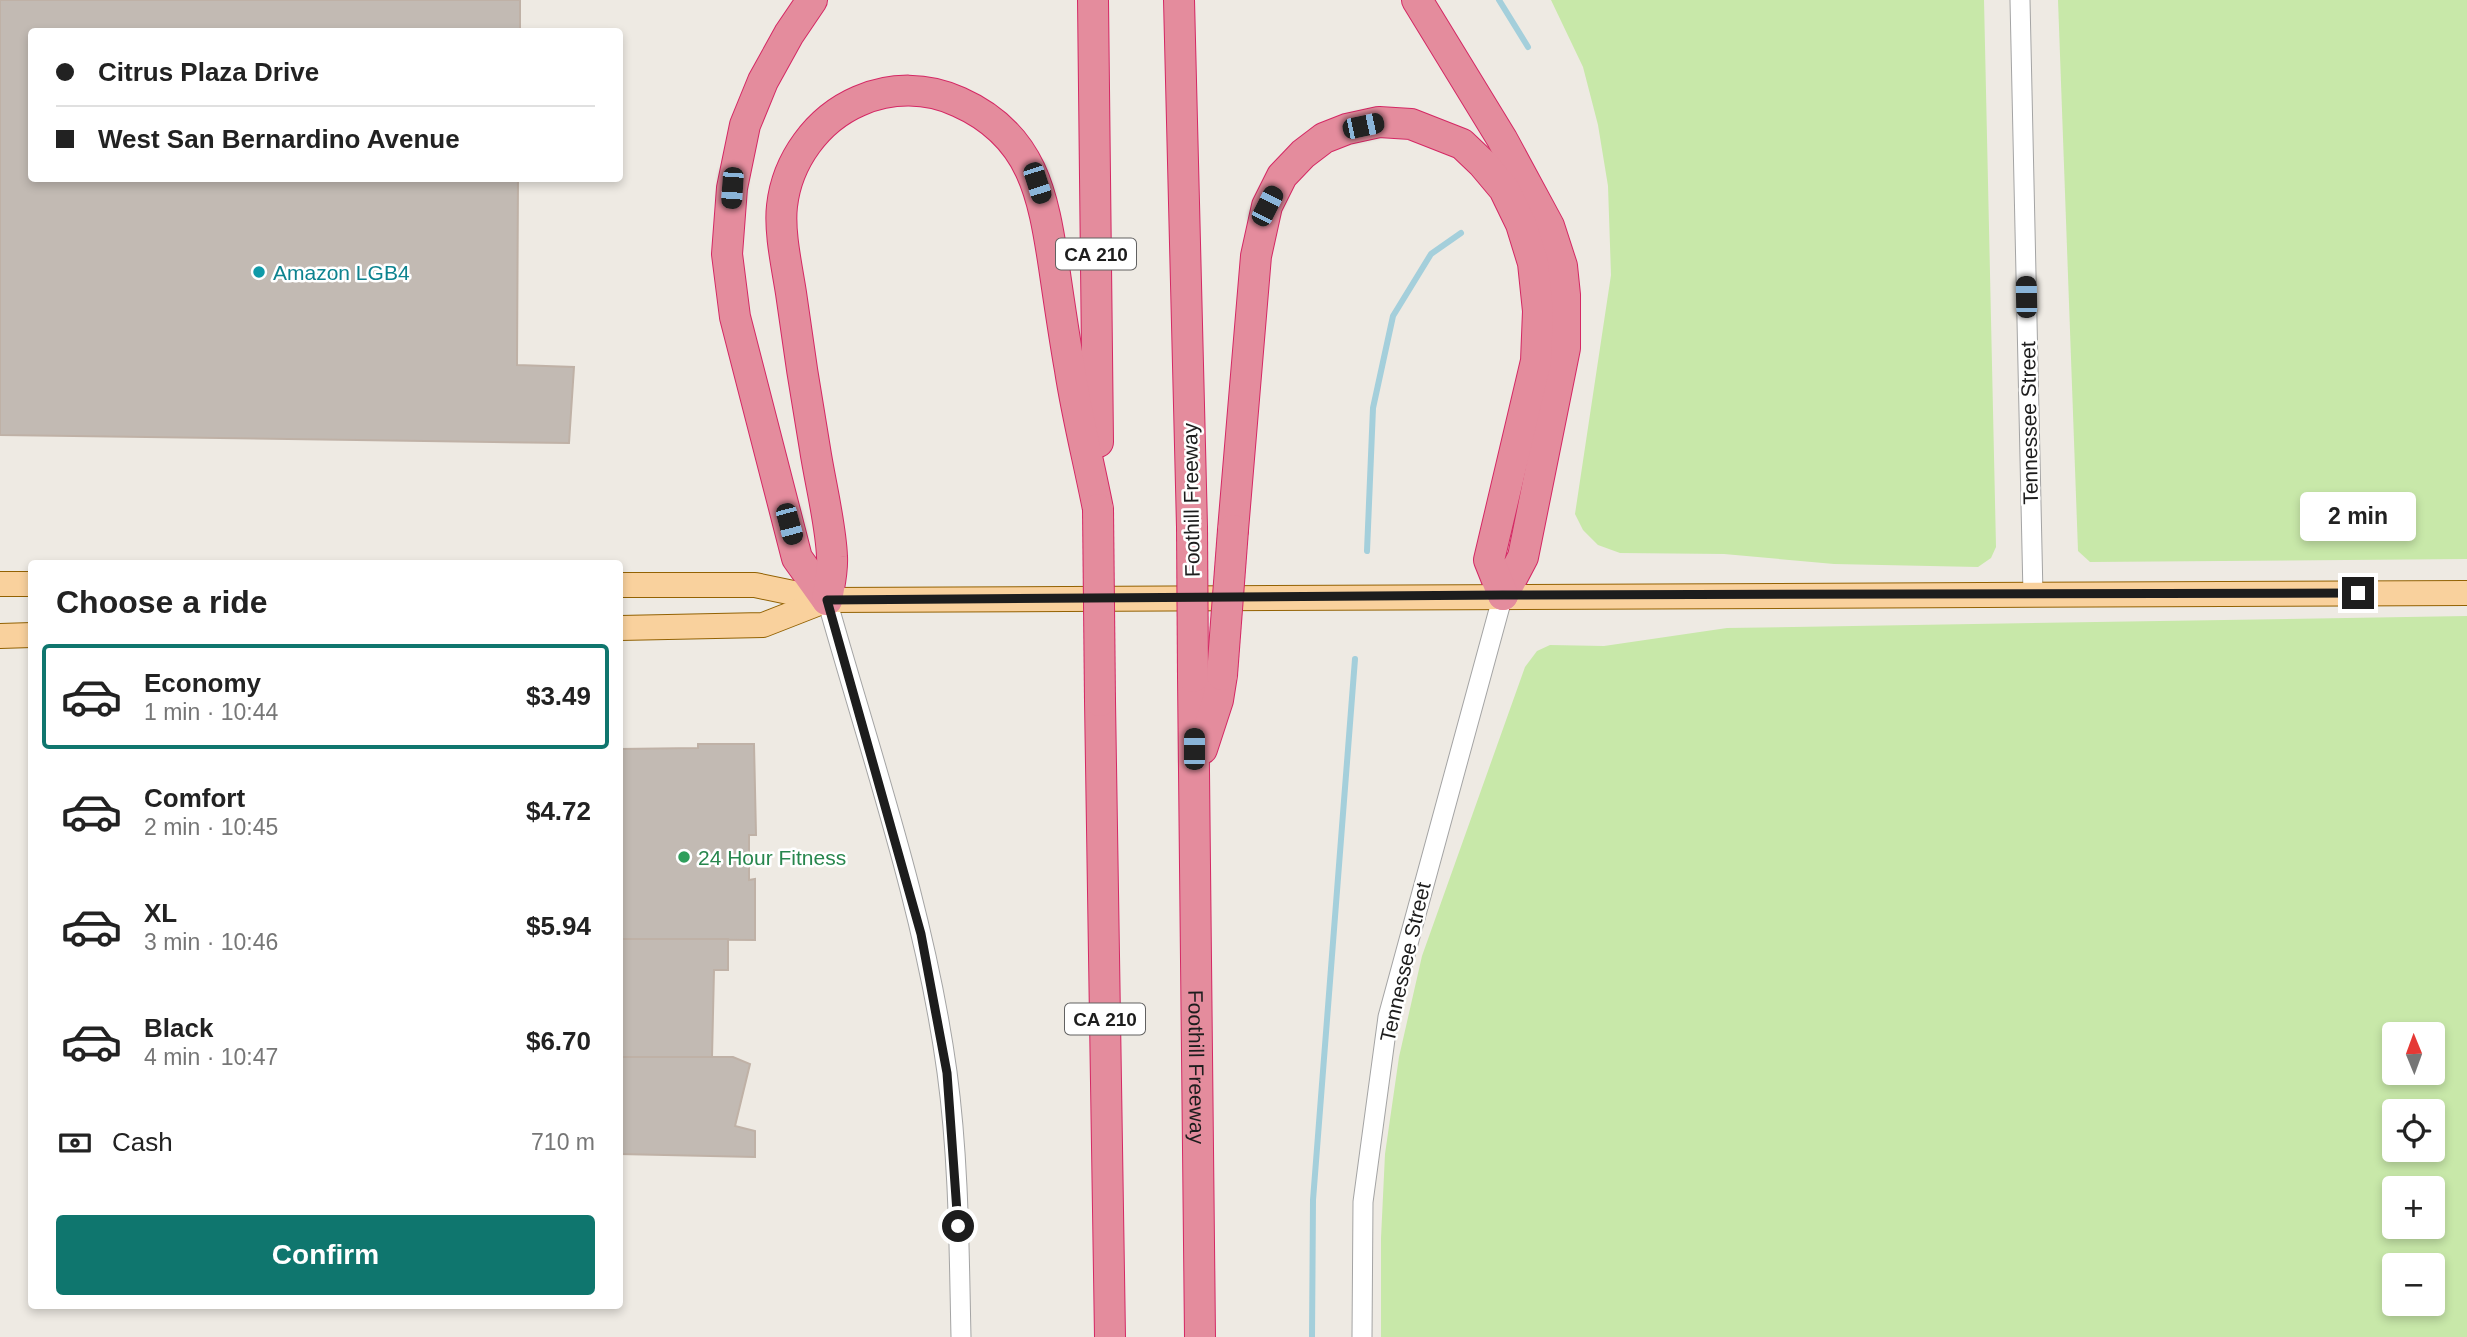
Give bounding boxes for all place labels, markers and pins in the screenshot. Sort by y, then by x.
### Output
place label: Amazon LGB4 [273,261,410,284]
marker: Amazon LGB4 [251,264,267,280]
place label: 24 Hour Fitness [698,846,846,869]
marker: 24 Hour Fitness [676,849,692,865]

